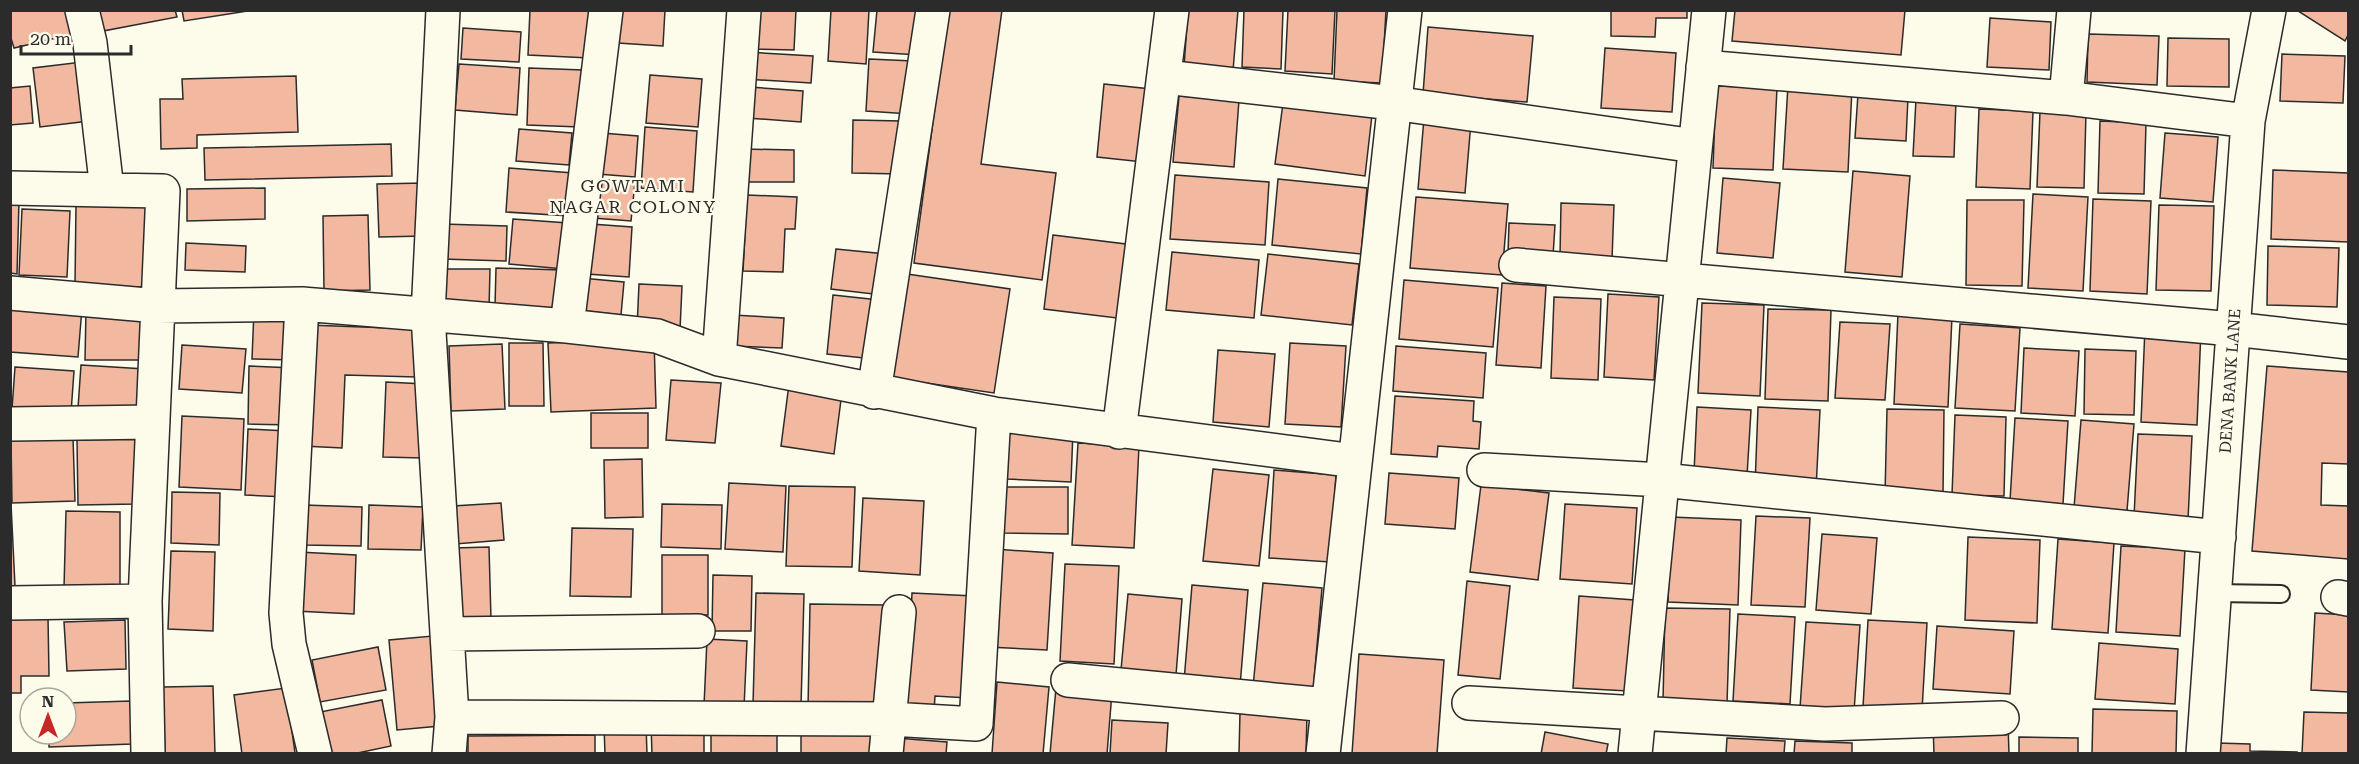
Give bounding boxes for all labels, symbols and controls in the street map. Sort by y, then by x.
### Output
scale bar [21,18,130,56]
text: 20 m [30,28,71,49]
district label: GOWTAMI NAGAR COLONY [549,175,717,217]
street label: DENA BANK LANE [2215,308,2245,454]
north arrow [18,686,78,746]
text: N [42,692,54,711]

